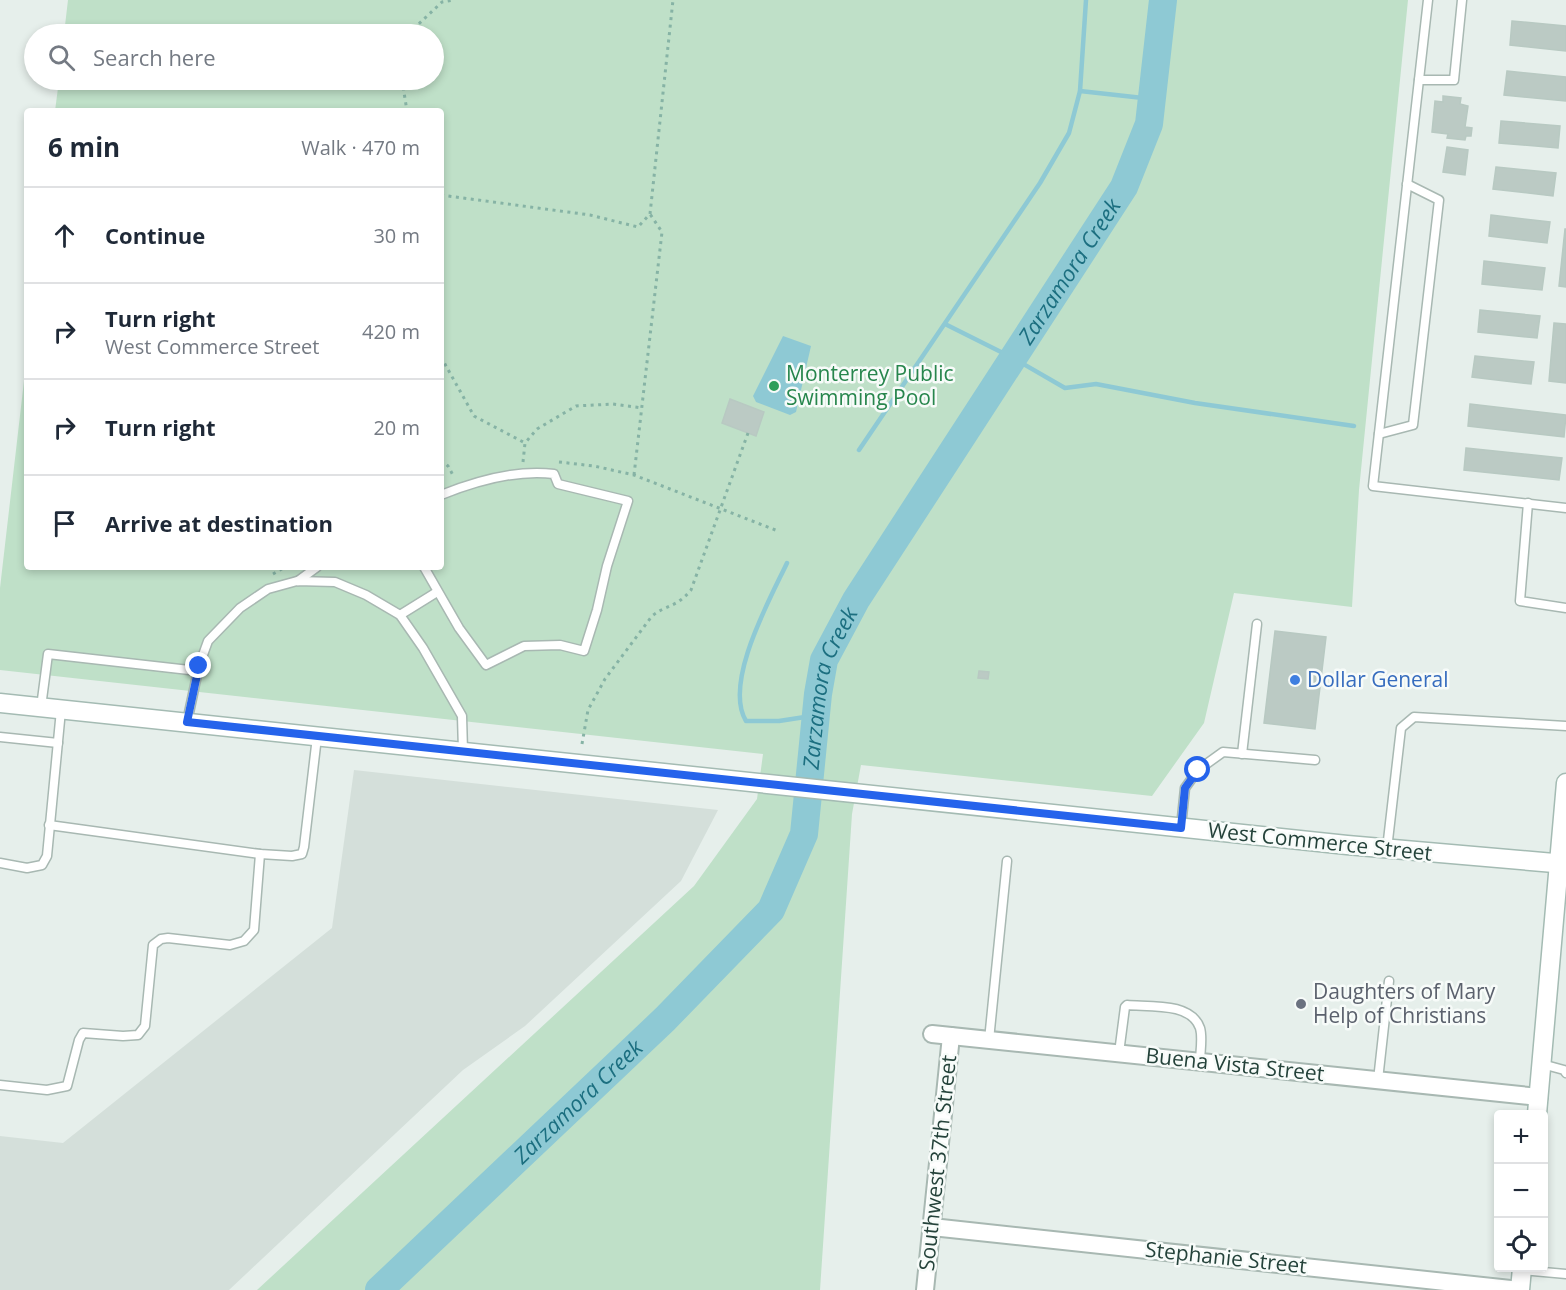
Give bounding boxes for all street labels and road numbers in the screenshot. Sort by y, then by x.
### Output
street label: West Commerce Street [1207,815,1434,867]
street label: Buena Vista Street [1144,1041,1326,1087]
street label: Southwest 37th Street [912,1054,962,1272]
street label: Stephanie Street [1144,1235,1308,1279]

